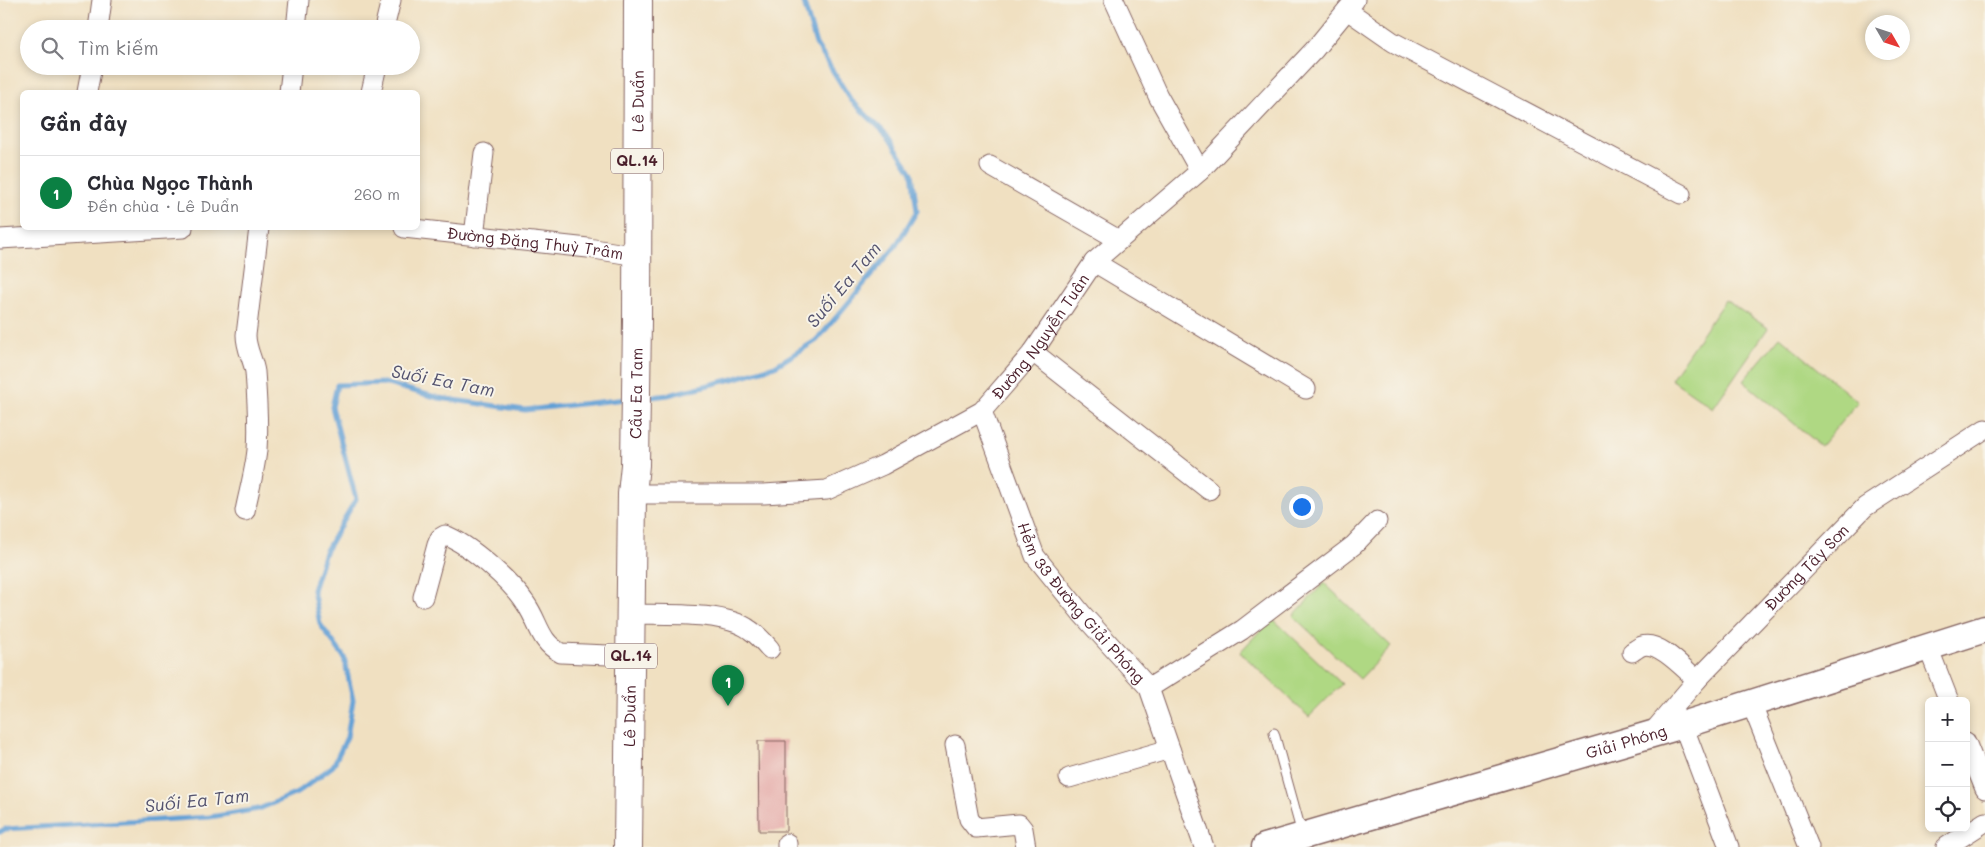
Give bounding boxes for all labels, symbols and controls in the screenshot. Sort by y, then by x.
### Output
north arrow [1865,15,1910,60]
search box [20,20,420,75]
icon: search [38,34,66,62]
text: Tìm kiếm [78,35,159,60]
street label: Lê Duẩn [627,70,648,132]
text: Gần đây [40,109,128,136]
road number: QL.14 [611,148,663,174]
text: Chùa Ngọc Thành [87,170,253,195]
text: 1 [52,183,60,204]
text: 260 m [354,183,400,204]
text: Đền chùa · Lê Duẩn [87,195,239,216]
street label: Đường Đặng Thuỳ Trâm [446,222,625,264]
water label: Suối Ea Tam [800,237,886,332]
street label: Đường Nguyễn Tuân [986,269,1093,403]
street label: Cầu Ea Tam [624,347,647,439]
water label: Suối Ea Tam [389,358,497,402]
your location [1289,494,1315,520]
street label: Hẻm 33 Đường Giải Phóng [1014,519,1150,687]
street label: Đường Tây Sơn [1759,519,1853,615]
road number: QL.14 [605,644,657,668]
pin: 1 [712,665,744,706]
street label: Lê Duẩn [618,685,640,747]
map controls [1925,697,1970,832]
button: + [1925,697,1970,742]
street label: Giải Phóng [1583,719,1669,763]
button: − [1925,742,1970,787]
water label: Suối Ea Tam [144,783,250,817]
button: locate [1925,787,1970,832]

